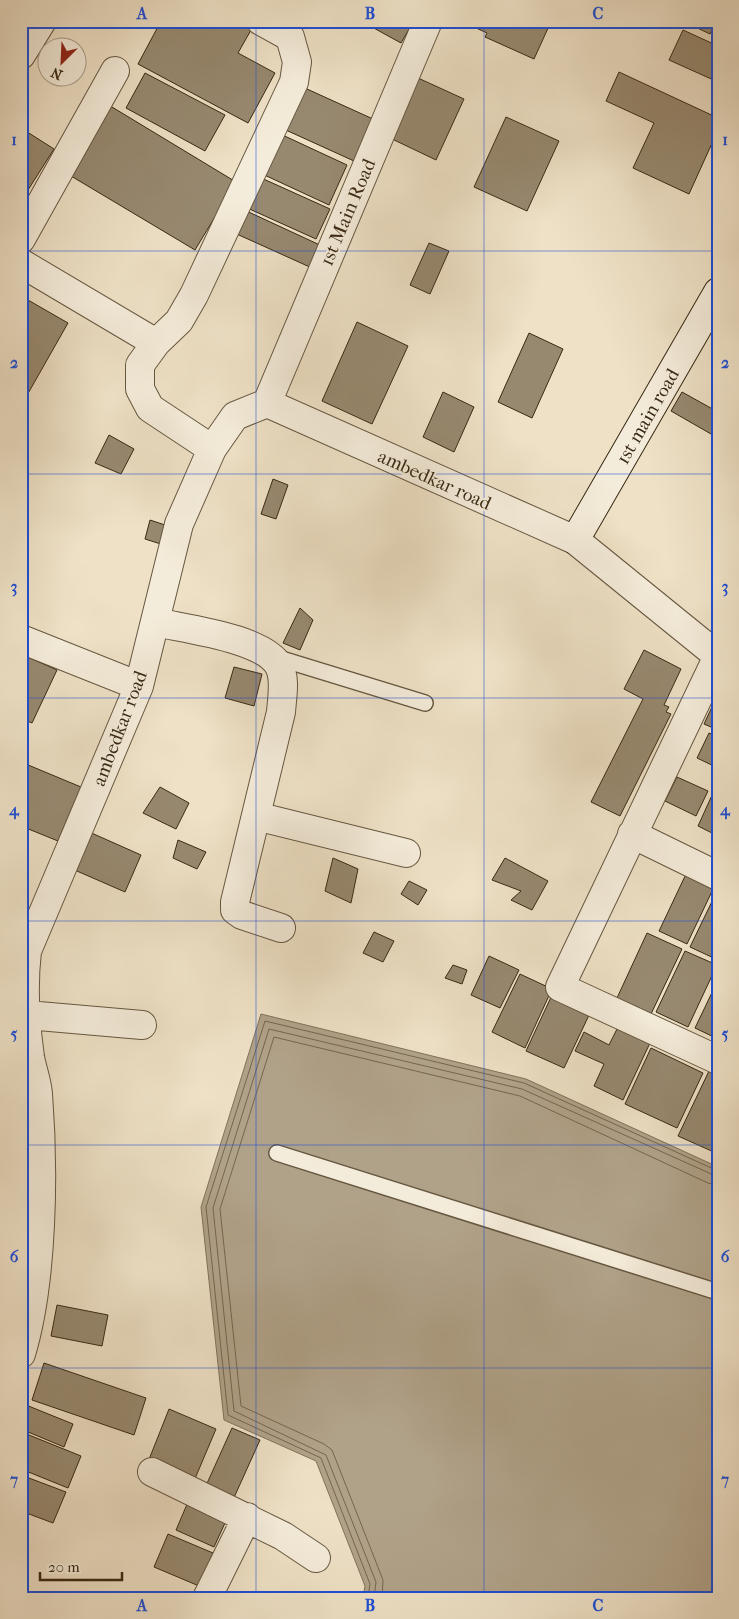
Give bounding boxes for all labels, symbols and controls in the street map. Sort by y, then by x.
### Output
text: A [136,4,148,23]
text: B [365,4,375,23]
text: C [593,4,604,23]
north arrow [38,38,88,88]
text: N [48,63,65,83]
text: 1 [11,130,17,149]
text: 1 [722,130,728,149]
street label: 1st Main Road [316,155,381,269]
text: 2 [10,353,18,372]
text: 2 [721,353,729,372]
street label: 1st main road [612,364,684,468]
street label: ambedkar road [375,445,495,515]
text: 3 [11,577,17,597]
text: 3 [722,577,728,597]
street label: ambedkar road [88,667,152,789]
text: 4 [8,800,20,820]
text: 4 [719,800,731,820]
text: 5 [11,1024,18,1043]
text: 5 [722,1024,729,1043]
text: 6 [10,1247,19,1266]
text: 6 [721,1247,730,1266]
text: 7 [9,1470,18,1489]
text: 7 [720,1470,729,1489]
scale bar [40,1549,122,1581]
text: 20 m [48,1558,80,1576]
text: A [136,1596,148,1615]
text: B [365,1596,375,1615]
text: C [593,1596,604,1615]

